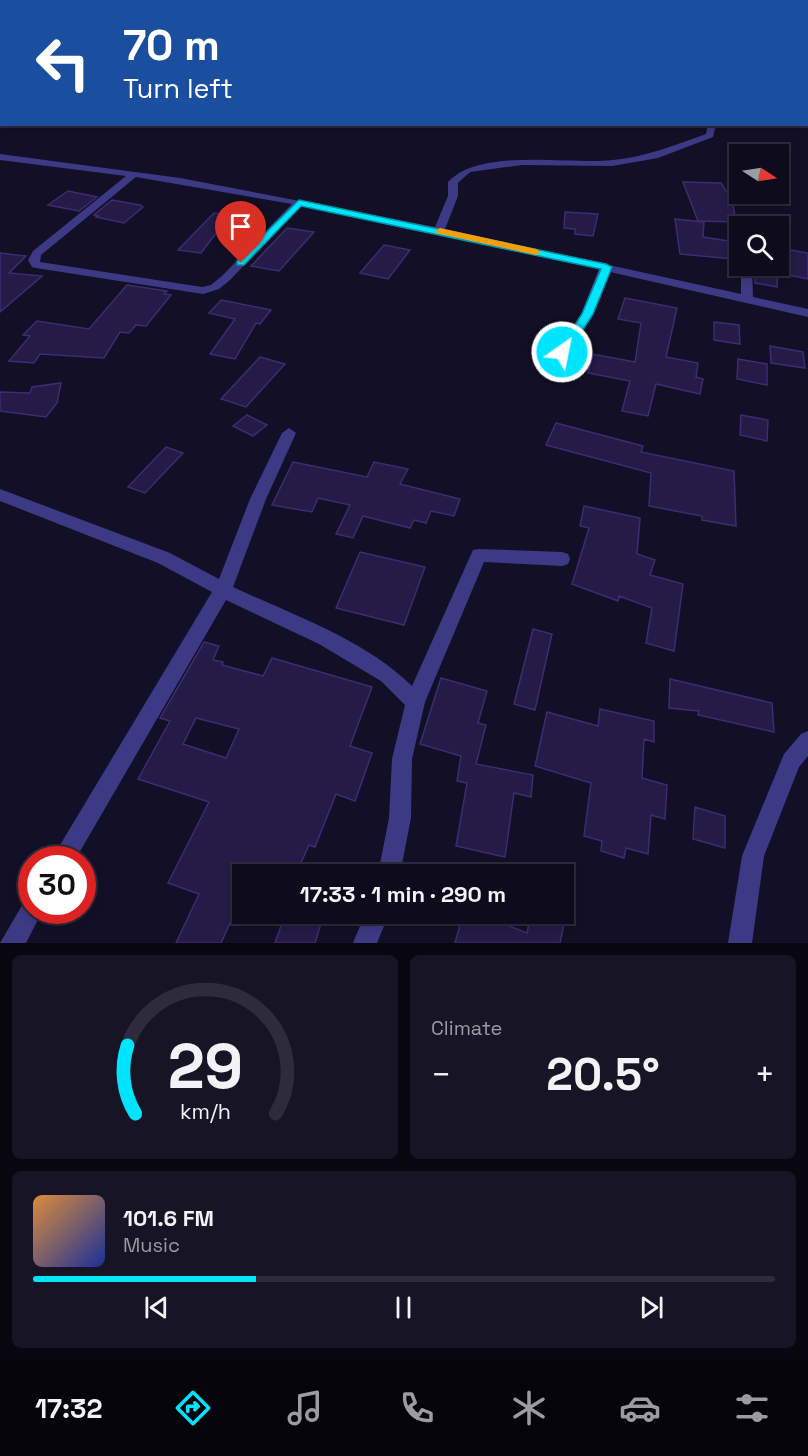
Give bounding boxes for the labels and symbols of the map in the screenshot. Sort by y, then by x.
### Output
north arrow [729,144,789,204]
pin [215,201,266,263]
position arrow [530,320,594,384]
speed limit sign: 30 [18,846,96,924]

